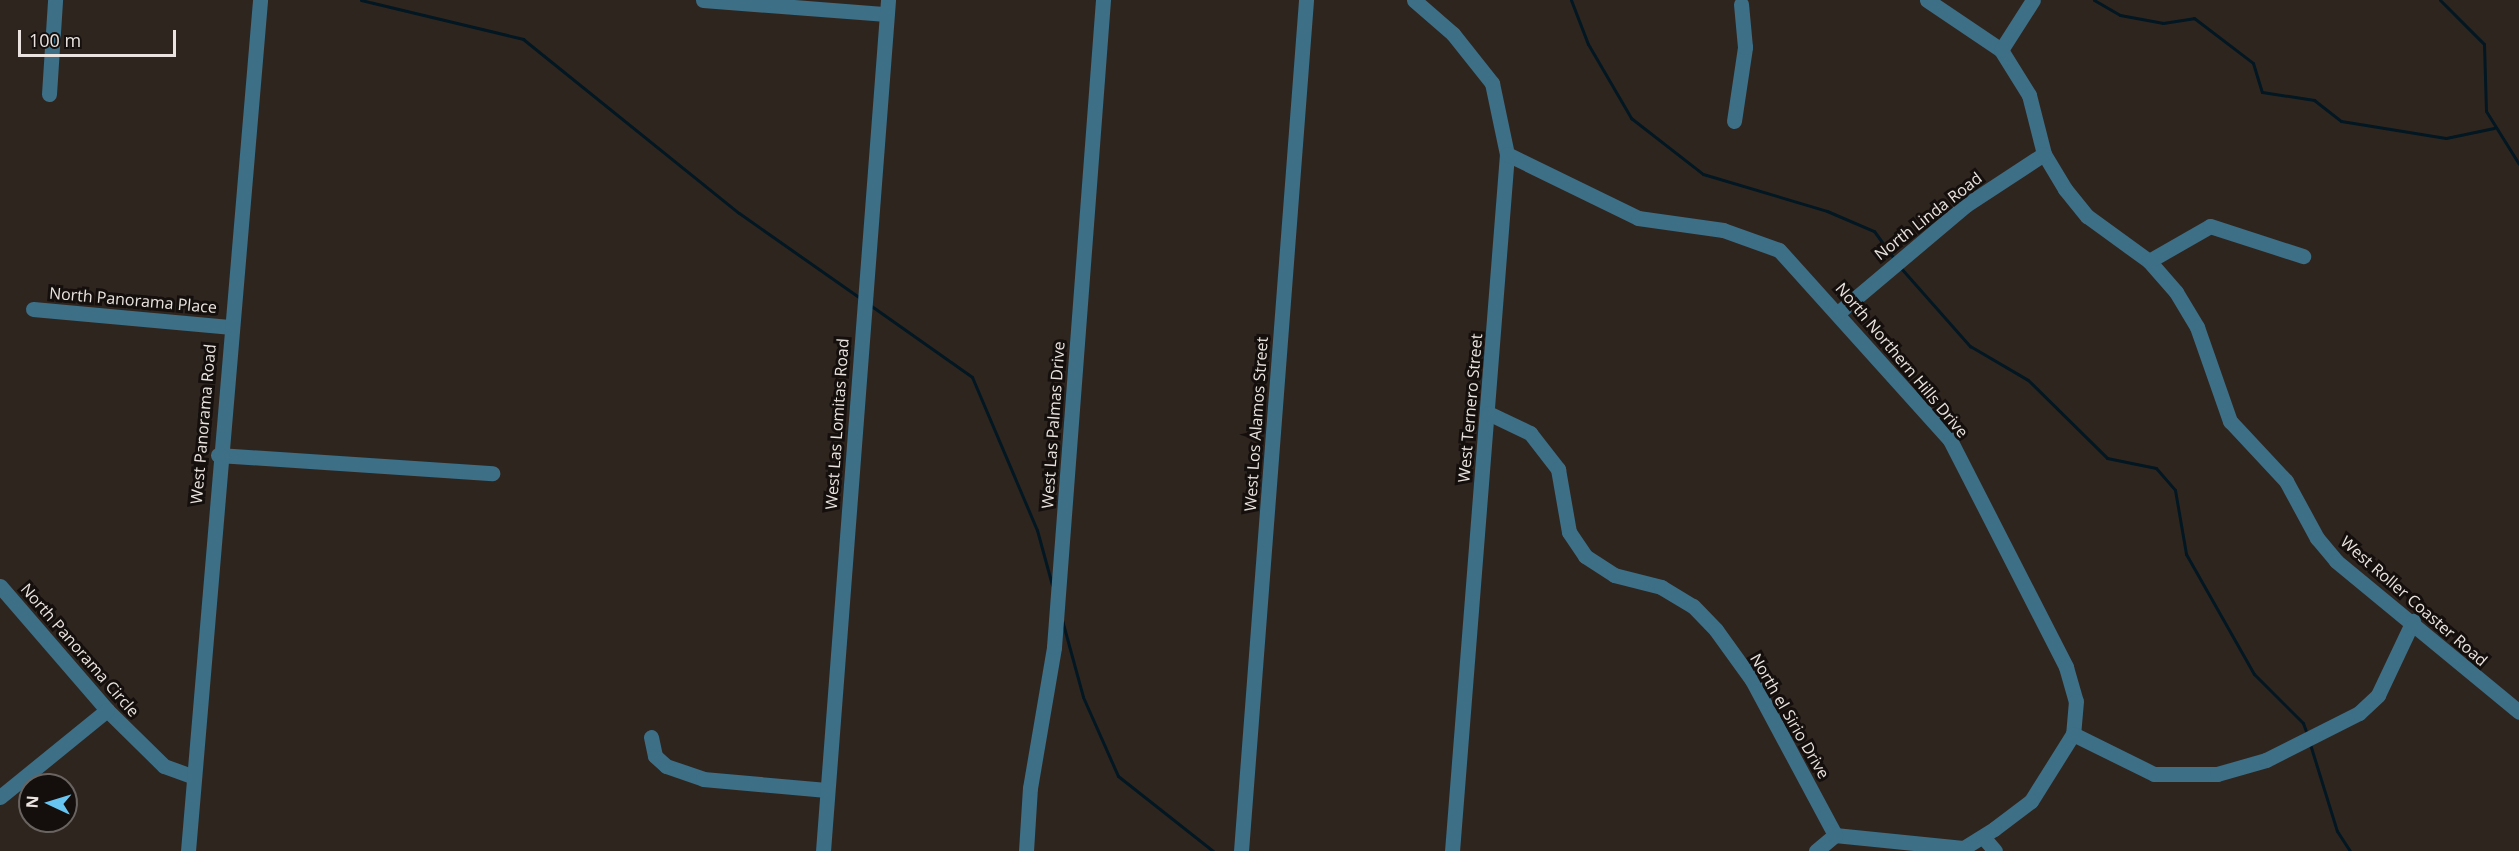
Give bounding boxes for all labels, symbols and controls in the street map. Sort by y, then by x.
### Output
scale bar [21,18,178,56]
text: 100 m [29,28,81,52]
street label: North Linda Road [1870,168,1986,264]
street label: North Northern Hills Drive [1832,279,1972,441]
street label: North Panorama Place [48,283,218,317]
street label: West Ternero Street [1454,333,1486,483]
street label: West Los Alamos Street [1240,336,1272,512]
street label: West Las Lomitas Road [821,338,853,510]
street label: West Las Palmas Drive [1038,341,1068,509]
street label: West Panorama Road [186,343,220,505]
street label: West Roller Coaster Road [2337,532,2491,670]
street label: North Panorama Circle [17,579,143,721]
street label: North el Sirio Drive [1746,650,1834,782]
north arrow [18,773,78,833]
text: N [21,795,43,809]

